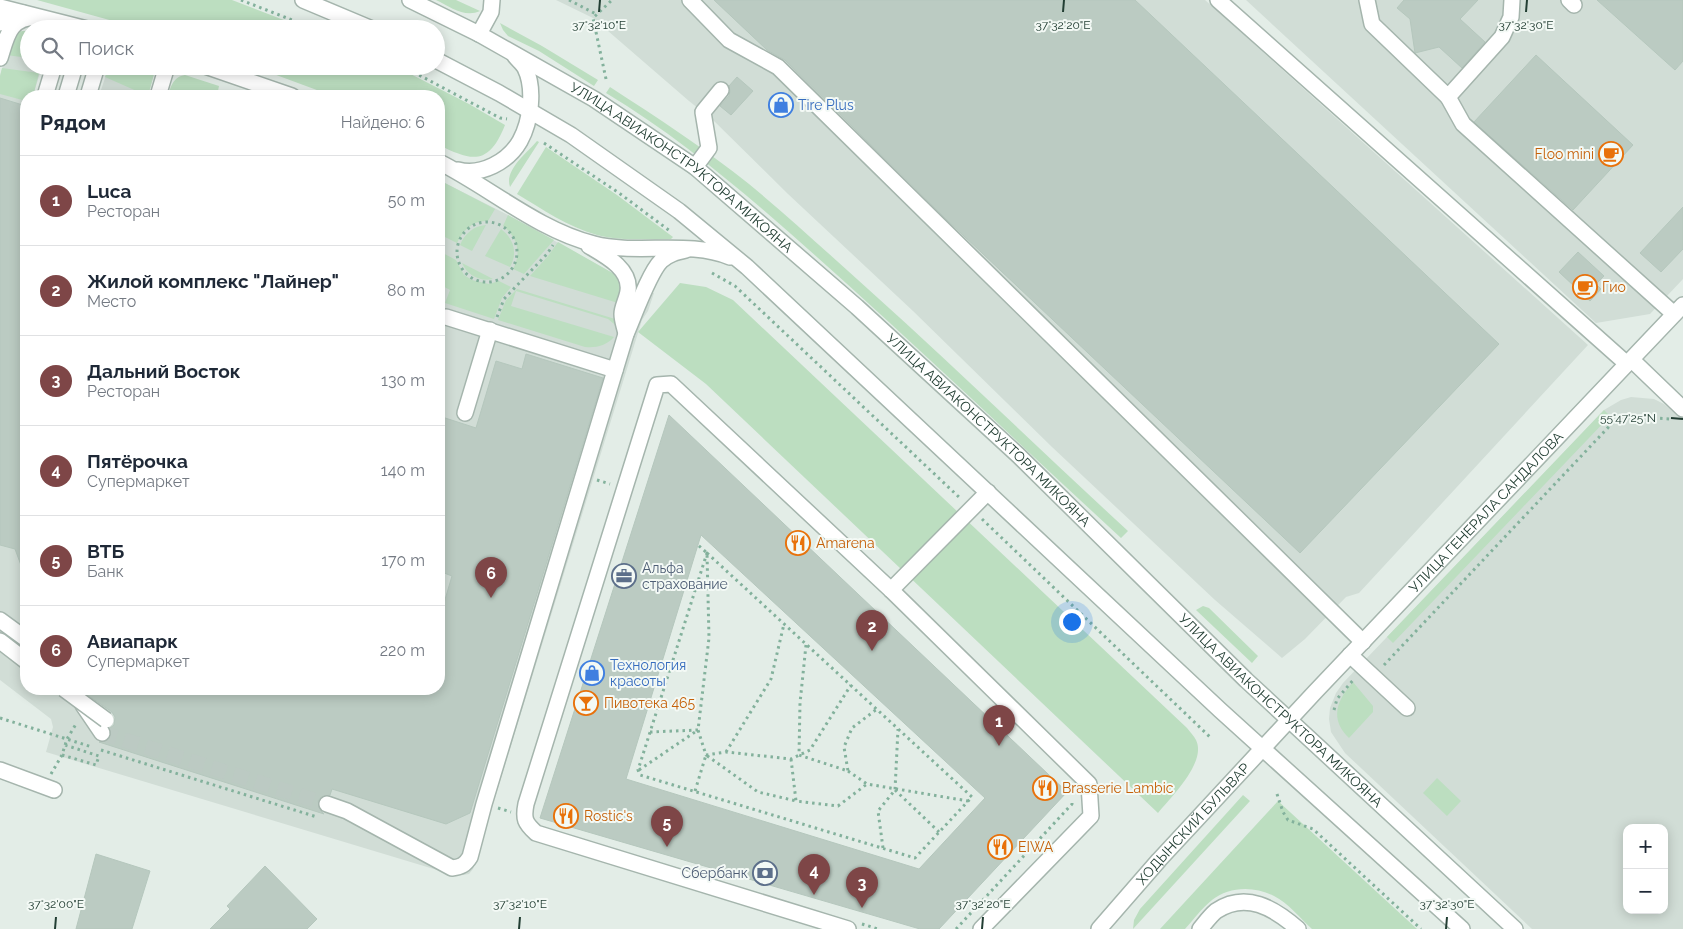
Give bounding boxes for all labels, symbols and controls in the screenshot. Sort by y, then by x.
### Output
text: 37°32'10"E [572,18,626,32]
text: 37°32'20"E [1035,18,1091,32]
text: 37°32'30"E [1498,18,1554,32]
search box [20,20,445,75]
icon: search [38,34,66,62]
text: Поиск [78,37,134,59]
street label: УЛИЦА АВИАКОНСТРУКТОРА МИКОЯНА [567,79,796,256]
shop icon: Tire Plus [768,92,794,118]
place label: Tire Plus [798,97,854,113]
text: Рядом [40,110,106,135]
text: Найдено: 6 [341,113,425,132]
cafe icon: Floo mini [1598,141,1624,167]
place label: Floo mini [1535,146,1594,162]
text: Luca [87,180,131,202]
text: 1 [52,191,60,210]
text: 50 m [388,191,425,210]
text: Ресторан [87,202,160,221]
text: Жилой комплекс "Лайнер" [87,270,339,292]
cafe icon: Гио [1572,274,1598,300]
place label: Гио [1602,279,1626,295]
text: 2 [51,281,61,300]
text: 80 m [387,281,425,300]
text: Место [87,292,136,311]
street label: УЛИЦА АВИАКОНСТРУКТОРА МИКОЯНА [883,330,1094,530]
text: Дальний Восток [87,360,241,382]
text: 3 [52,371,60,390]
text: 130 m [381,371,425,390]
text: Ресторан [87,382,160,401]
text: 55°47'25"N [1600,411,1656,425]
street label: УЛИЦА ГЕНЕРАЛА САНДАЛОВА [1406,428,1567,596]
text: Пятёрочка [87,450,188,472]
text: 4 [51,461,61,480]
text: 140 m [381,461,425,480]
text: Супермаркет [87,472,190,491]
restaurant icon: Amarena [785,530,811,556]
place label: Amarena [816,535,875,551]
text: ВТБ [87,540,124,562]
text: 5 [52,551,60,570]
text: 170 m [381,551,425,570]
pin: 6 [475,557,507,598]
place label: Альфа страхование [642,560,728,592]
text: Банк [87,562,124,581]
office icon: Альфа страхование [611,563,637,589]
your location [1059,609,1085,635]
pin: 2 [856,610,888,651]
street label: УЛИЦА АВИАКОНСТРУКТОРА МИКОЯНА [1176,610,1386,811]
text: Авиапарк [87,630,178,652]
text: 6 [51,641,61,660]
text: 220 m [380,641,425,660]
text: Супермаркет [87,652,190,671]
place label: Технология красоты [610,657,686,689]
shop icon: Технология красоты [579,660,605,686]
bar icon: Пивотека 465 [573,690,599,716]
place label: Пивотека 465 [604,695,696,711]
pin: 1 [983,705,1015,746]
street label: ХОДЫНСКИЙ БУЛЬВАР [1133,760,1253,888]
restaurant icon: Brasserie Lambic [1032,775,1058,801]
place label: Brasserie Lambic [1062,780,1174,796]
restaurant icon: Rostic's [553,803,579,829]
pin: 5 [651,806,683,847]
place label: Rostic's [584,808,633,824]
map controls [1623,824,1668,914]
button: + [1623,824,1668,869]
restaurant icon: EIWA [987,834,1013,860]
place label: EIWA [1018,839,1054,855]
pin: 4 [798,854,830,895]
bank icon: Сбербанк [752,860,778,886]
place label: Сбербанк [681,865,748,881]
pin: 3 [846,867,878,908]
button: − [1623,869,1668,914]
text: 37°32'00"E [28,897,84,911]
text: 37°32'10"E [493,897,547,911]
text: 37°32'20"E [955,897,1011,911]
text: 37°32'30"E [1419,897,1475,911]

